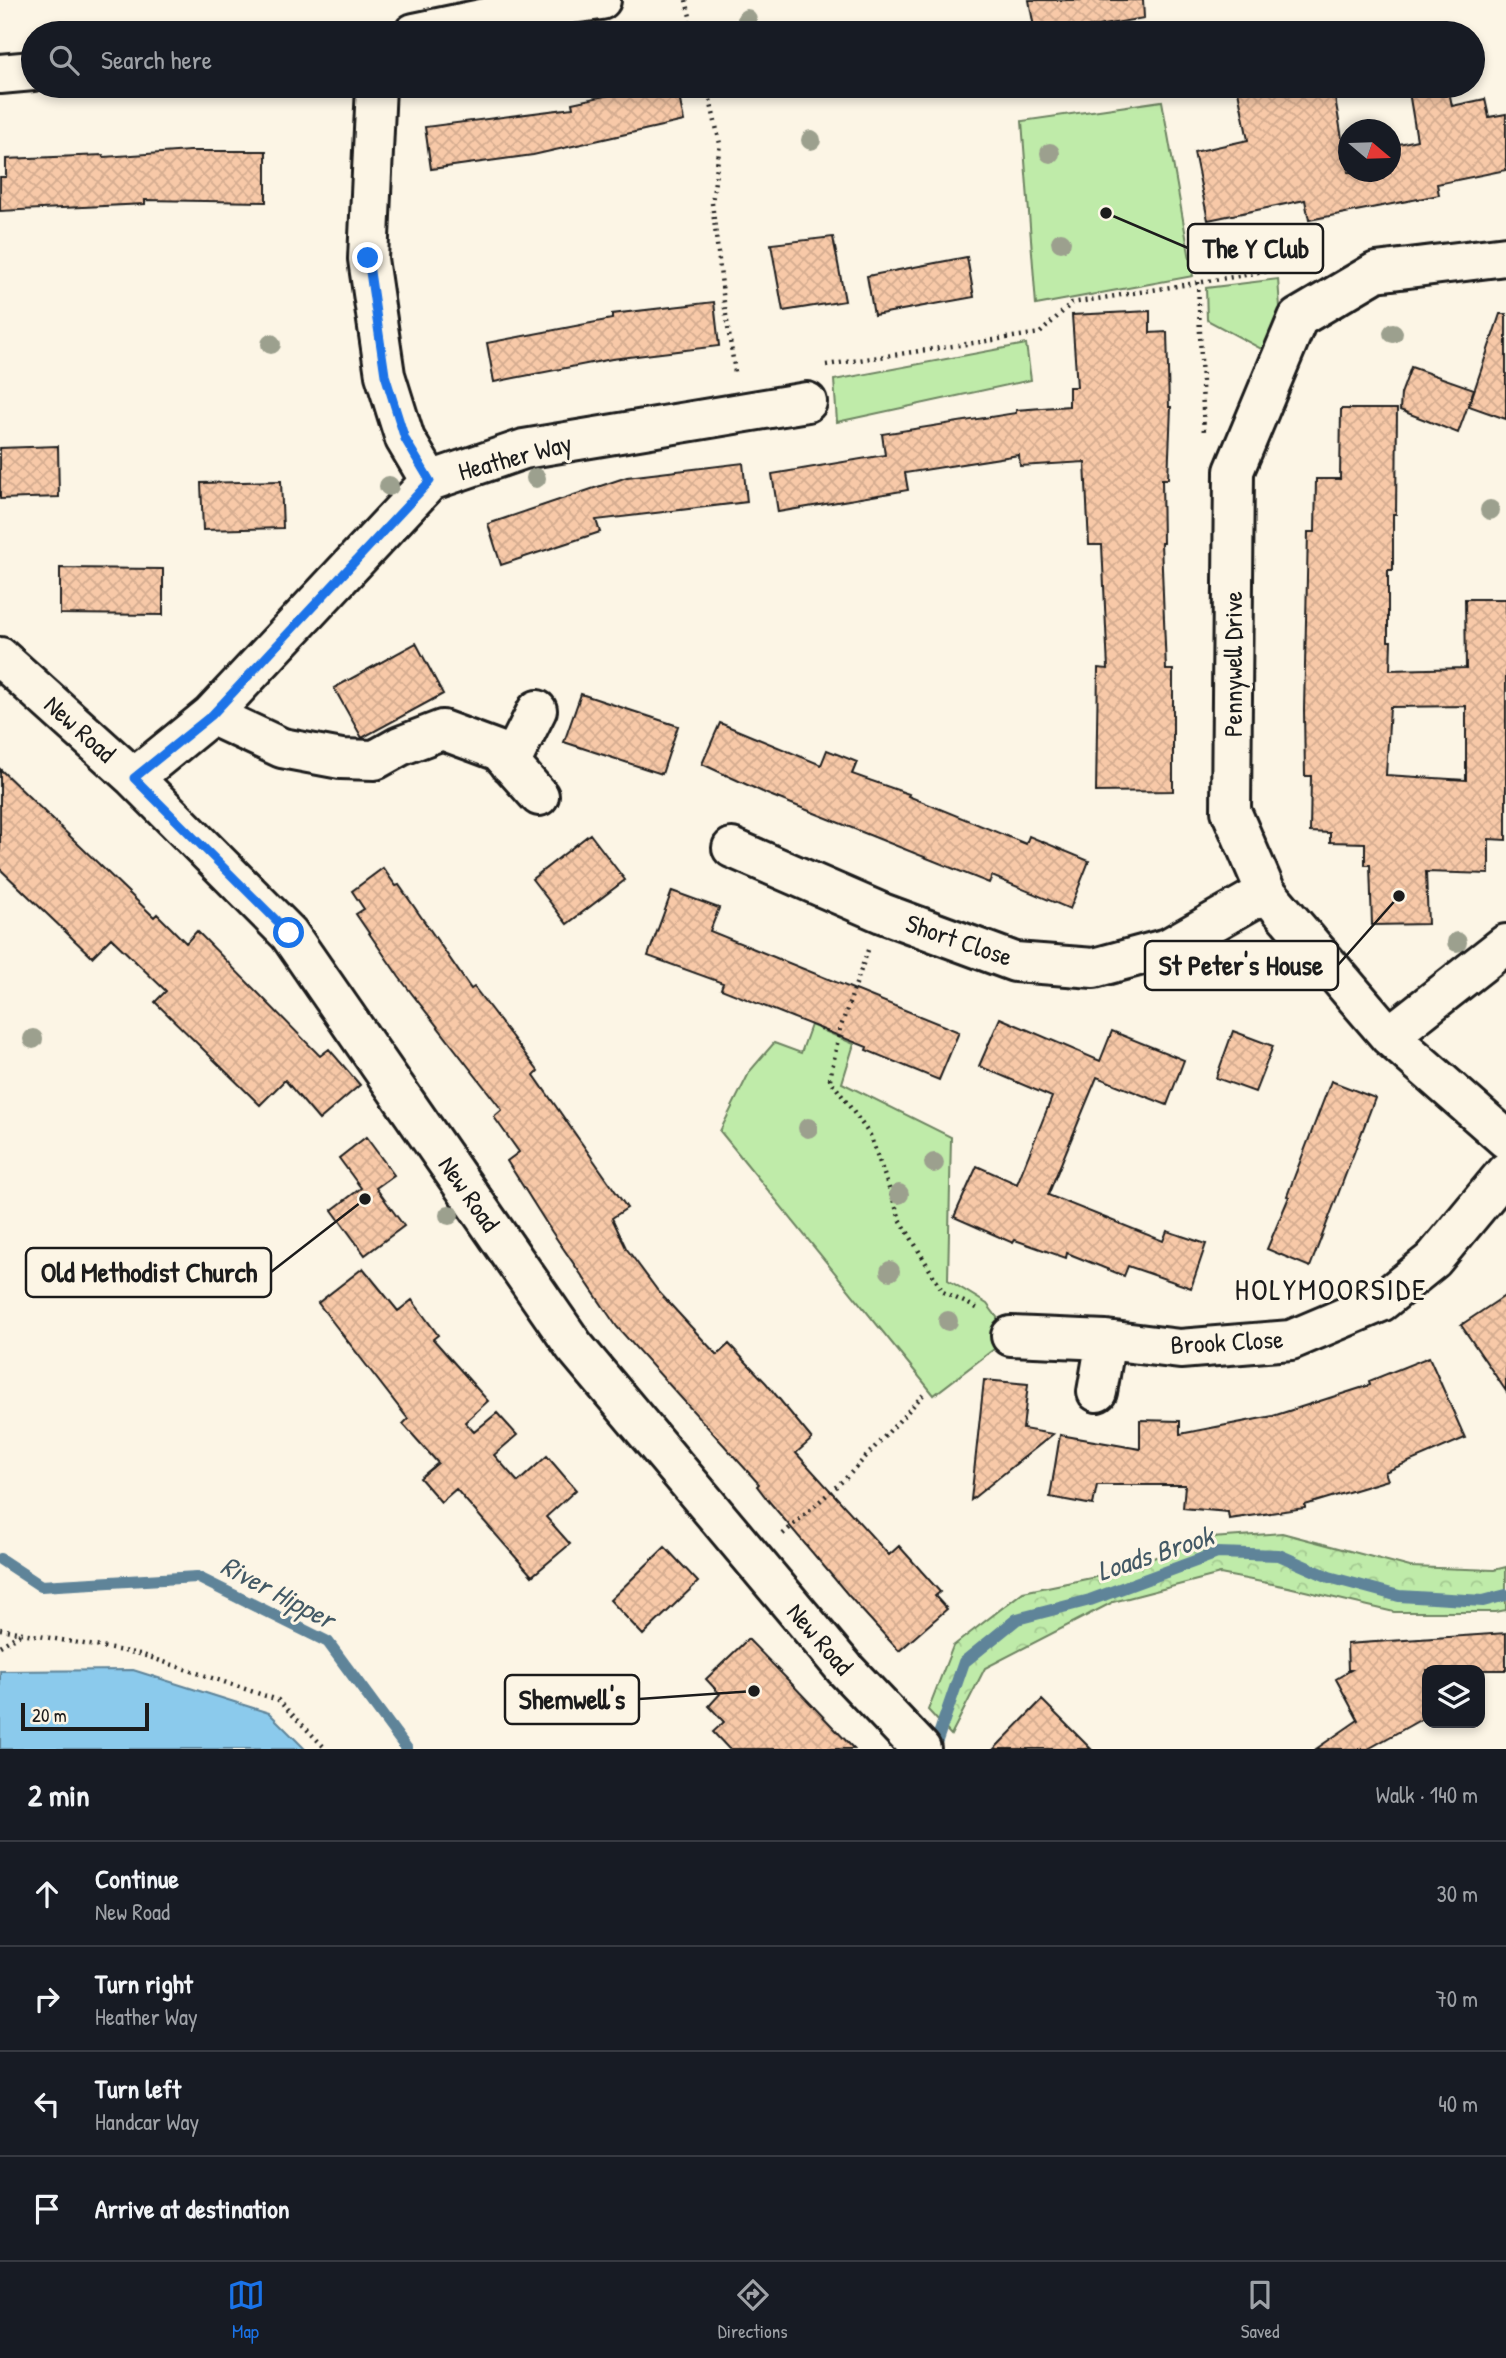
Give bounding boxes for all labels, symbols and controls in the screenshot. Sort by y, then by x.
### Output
search box [21,21,1485,98]
icon: search [45,41,83,79]
text: Search here [101,42,212,77]
north arrow [1338,119,1401,182]
callout: The Y Club [1188,224,1323,273]
text: The Y Club [1202,229,1309,267]
route end [352,242,383,273]
street label: Heather Way [454,425,575,488]
street label: Pennywell Drive [1215,591,1250,737]
street label: New Road [37,687,124,770]
street label: Short Close [901,905,1017,974]
route start [273,917,304,948]
callout: St Peter's House [1145,941,1338,990]
text: St Peter's House [1159,946,1324,984]
street label: New Road [431,1149,508,1238]
callout: Old Methodist Church [26,1248,271,1297]
text: Old Methodist Church [41,1253,258,1291]
district label: HOLYMOORSIDE [1235,1269,1427,1309]
street label: Brook Close [1170,1321,1284,1362]
water label: Loads Brook [1092,1516,1220,1590]
water label: River Hipper [214,1546,344,1639]
street label: New Road [779,1595,861,1682]
map controls [1422,1665,1485,1728]
button: layers [1422,1665,1485,1728]
callout: Shemwell's [505,1675,639,1724]
text: Shemwell's [519,1680,625,1718]
scale bar [21,1700,149,1732]
text: 20 m [32,1702,67,1728]
text: 2 min [28,1775,90,1815]
text: Walk · 140 m [1376,1779,1478,1810]
text: Continue [95,1861,179,1896]
icon: ahead [28,1875,66,1913]
text: 30 m [1436,1878,1478,1909]
text: New Road [95,1896,170,1927]
text: Turn right [95,1966,193,2001]
icon: right [28,1980,66,2018]
text: 70 m [1435,1983,1478,2014]
text: Heather Way [95,2001,198,2032]
text: Turn left [95,2071,181,2106]
icon: left [28,2085,66,2123]
text: 40 m [1438,2088,1478,2119]
text: Handcar Way [95,2106,199,2137]
icon: arrive [28,2190,66,2228]
text: Arrive at destination [95,2191,290,2226]
tab: Map [227,2276,265,2344]
tab: Directions [718,2276,788,2344]
tab: Saved [1241,2276,1279,2344]

